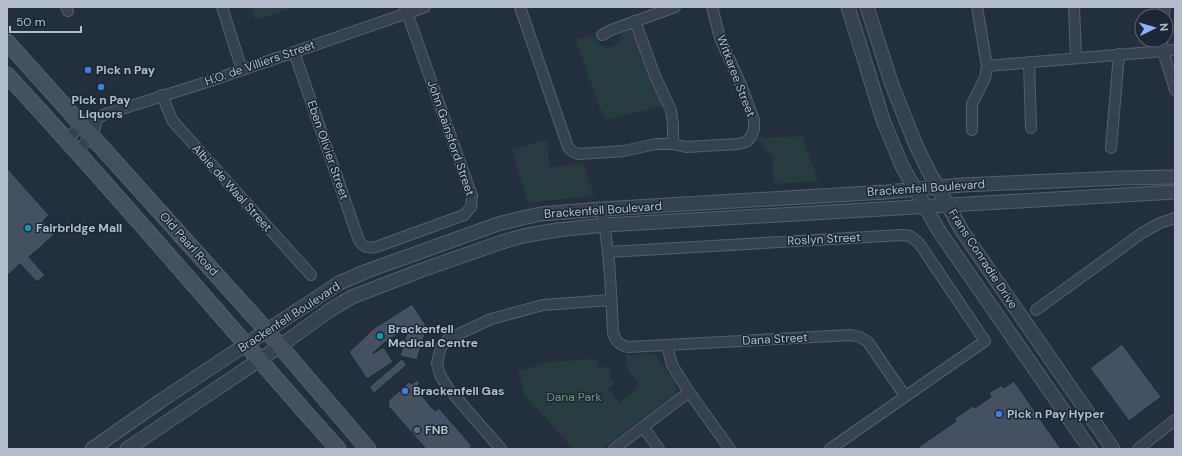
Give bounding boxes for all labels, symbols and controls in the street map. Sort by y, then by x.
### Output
scale bar [10,8,81,34]
north arrow [1134,8,1174,48]
text: 50 m [16,14,45,30]
text: N [1157,23,1171,32]
street label: Witkaree Street [713,33,759,120]
street label: H.O. de Villiers Street [203,36,318,89]
place label: Pick n Pay [96,62,156,78]
marker: Pick n Pay [83,65,93,75]
street label: John Gainsford Street [424,78,478,198]
marker: Pick n Pay Liquors [96,82,106,92]
place label: Pick n Pay Liquors [72,92,131,122]
street label: Eben Olivier Street [304,98,353,202]
street label: Albie de Waal Street [188,141,276,235]
street label: Brackenfell Boulevard [866,176,986,200]
street label: Brackenfell Boulevard [543,198,663,222]
street label: Frans Conradie Drive [945,206,1021,312]
street label: Old Paarl Road [156,209,222,279]
place label: Fairbridge Mall [36,220,122,236]
marker: Fairbridge Mall [23,223,33,233]
street label: Roslyn Street [787,229,861,249]
street label: Brackenfell Boulevard [235,278,343,356]
place label: Brackenfell Medical Centre [388,321,478,351]
street label: Dana Street [742,329,808,349]
marker: Brackenfell Medical Centre [375,331,385,341]
place label: Brackenfell Gas [413,383,504,399]
marker: Brackenfell Gas [400,386,410,396]
park label: Dana Park [546,389,602,405]
place label: Pick n Pay Hyper [1007,406,1105,422]
marker: Pick n Pay Hyper [994,409,1004,419]
place label: FNB [425,422,448,438]
marker: FNB [412,425,422,435]

